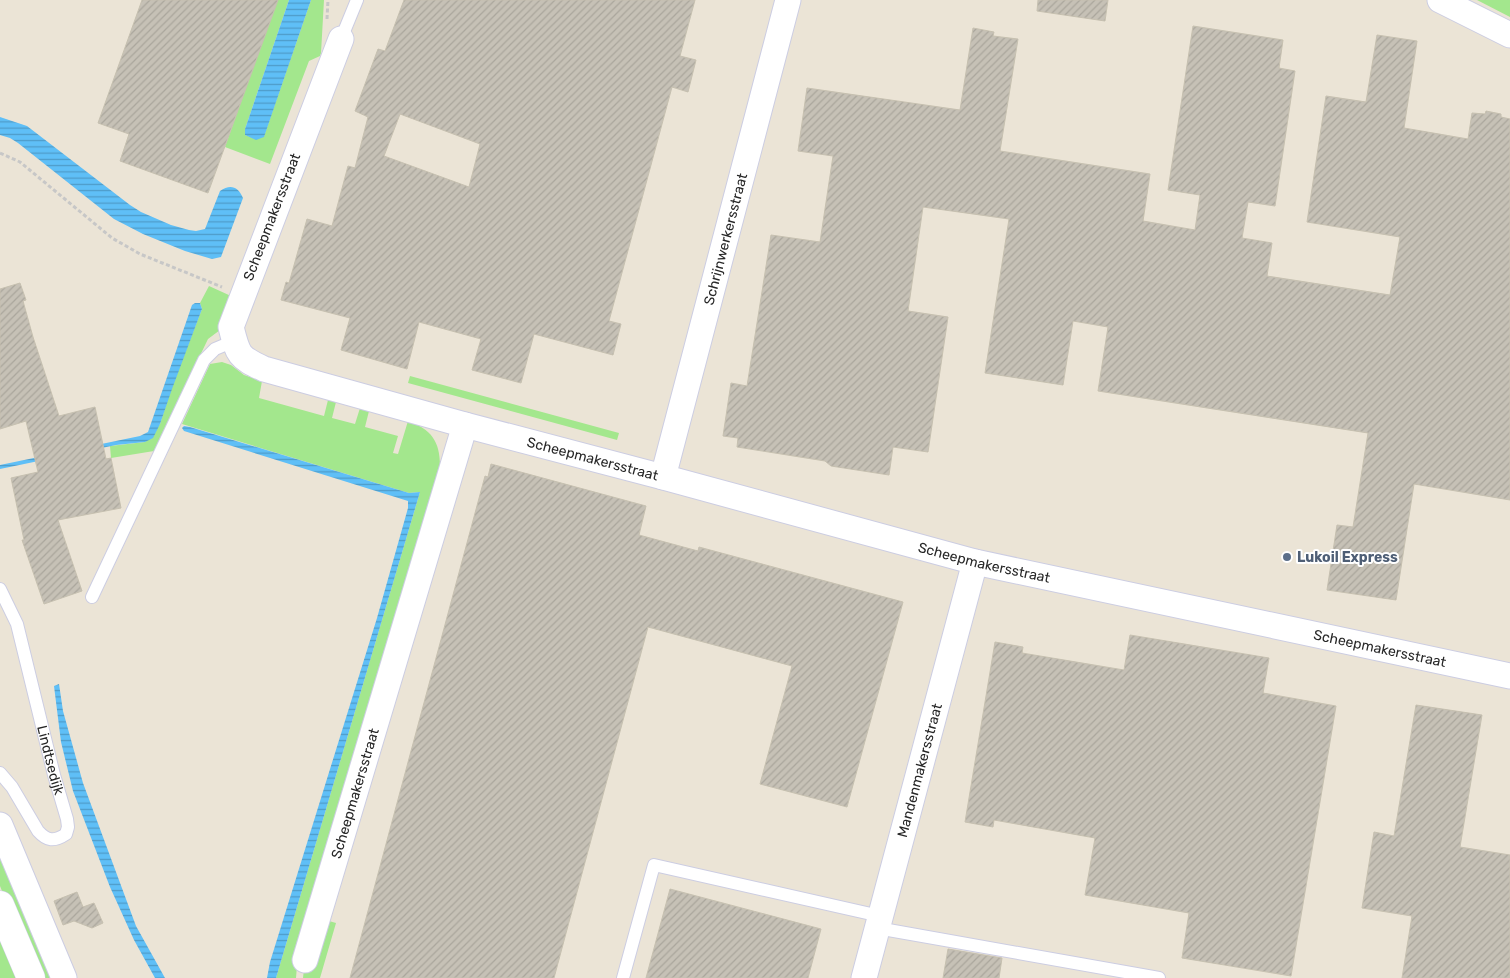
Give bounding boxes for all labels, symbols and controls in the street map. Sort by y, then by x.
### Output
street label: Scheepmakersstraat [240,150,304,283]
street label: Schrijnwerkersstraat [700,171,751,307]
street label: Scheepmakersstraat [525,433,661,484]
street label: Scheepmakersstraat [916,538,1052,586]
place label: Lukoil Express [1297,549,1398,566]
marker: Lukoil Express [1281,551,1293,563]
street label: Scheepmakersstraat [1312,626,1448,671]
street label: Mandenmakersstraat [893,701,946,839]
street label: Lindtsedijk [34,724,68,797]
street label: Scheepmakersstraat [327,726,383,860]

